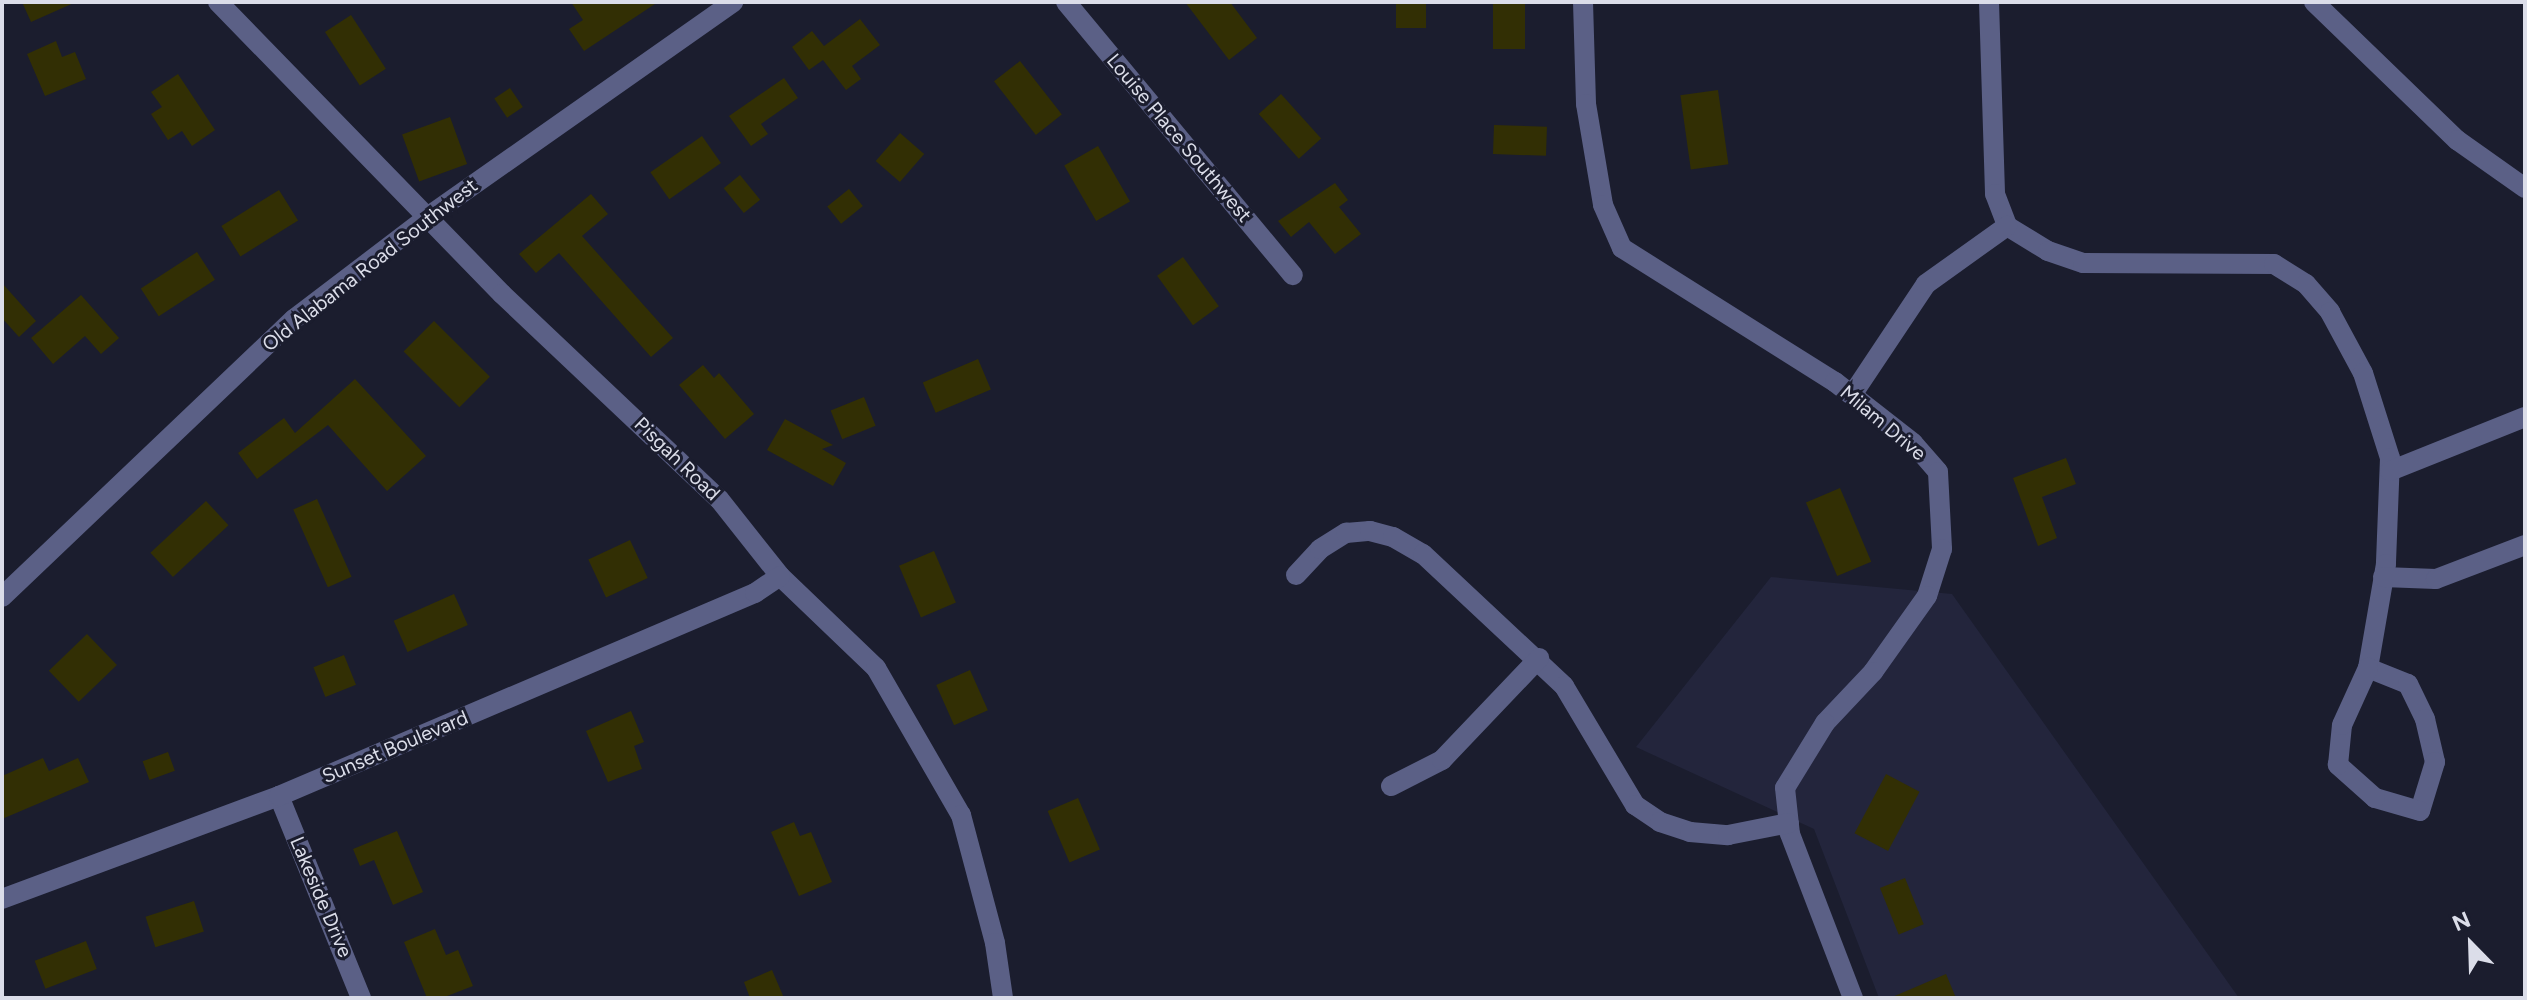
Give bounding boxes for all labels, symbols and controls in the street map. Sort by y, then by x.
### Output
street label: Louise Place Southwest [1101,49,1257,227]
street label: Old Alabama Road Southwest [258,173,482,357]
street label: Milam Drive [1835,380,1931,466]
street label: Pisgah Road [629,412,725,506]
street label: Sunset Boulevard [318,705,472,789]
street label: Lakeside Drive [285,833,357,961]
north arrow [2431,904,2511,984]
text: N [2448,906,2475,937]

